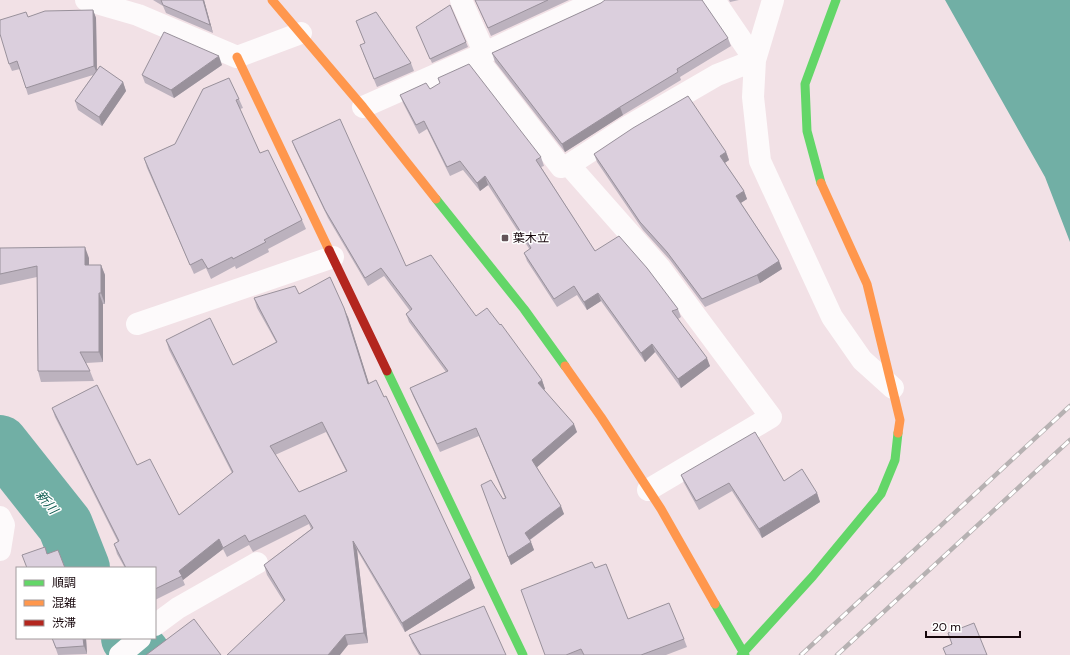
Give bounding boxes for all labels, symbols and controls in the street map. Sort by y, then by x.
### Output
place label: 葉木立 [513,230,549,246]
marker: 葉木立 [500,233,510,243]
water label: 新川 [32,487,63,519]
legend [16,567,156,639]
text: 順調 [52,575,76,591]
text: 混雑 [52,595,76,611]
scale bar [926,613,1020,639]
text: 渋滞 [52,615,76,631]
text: 20 m [932,619,961,635]

